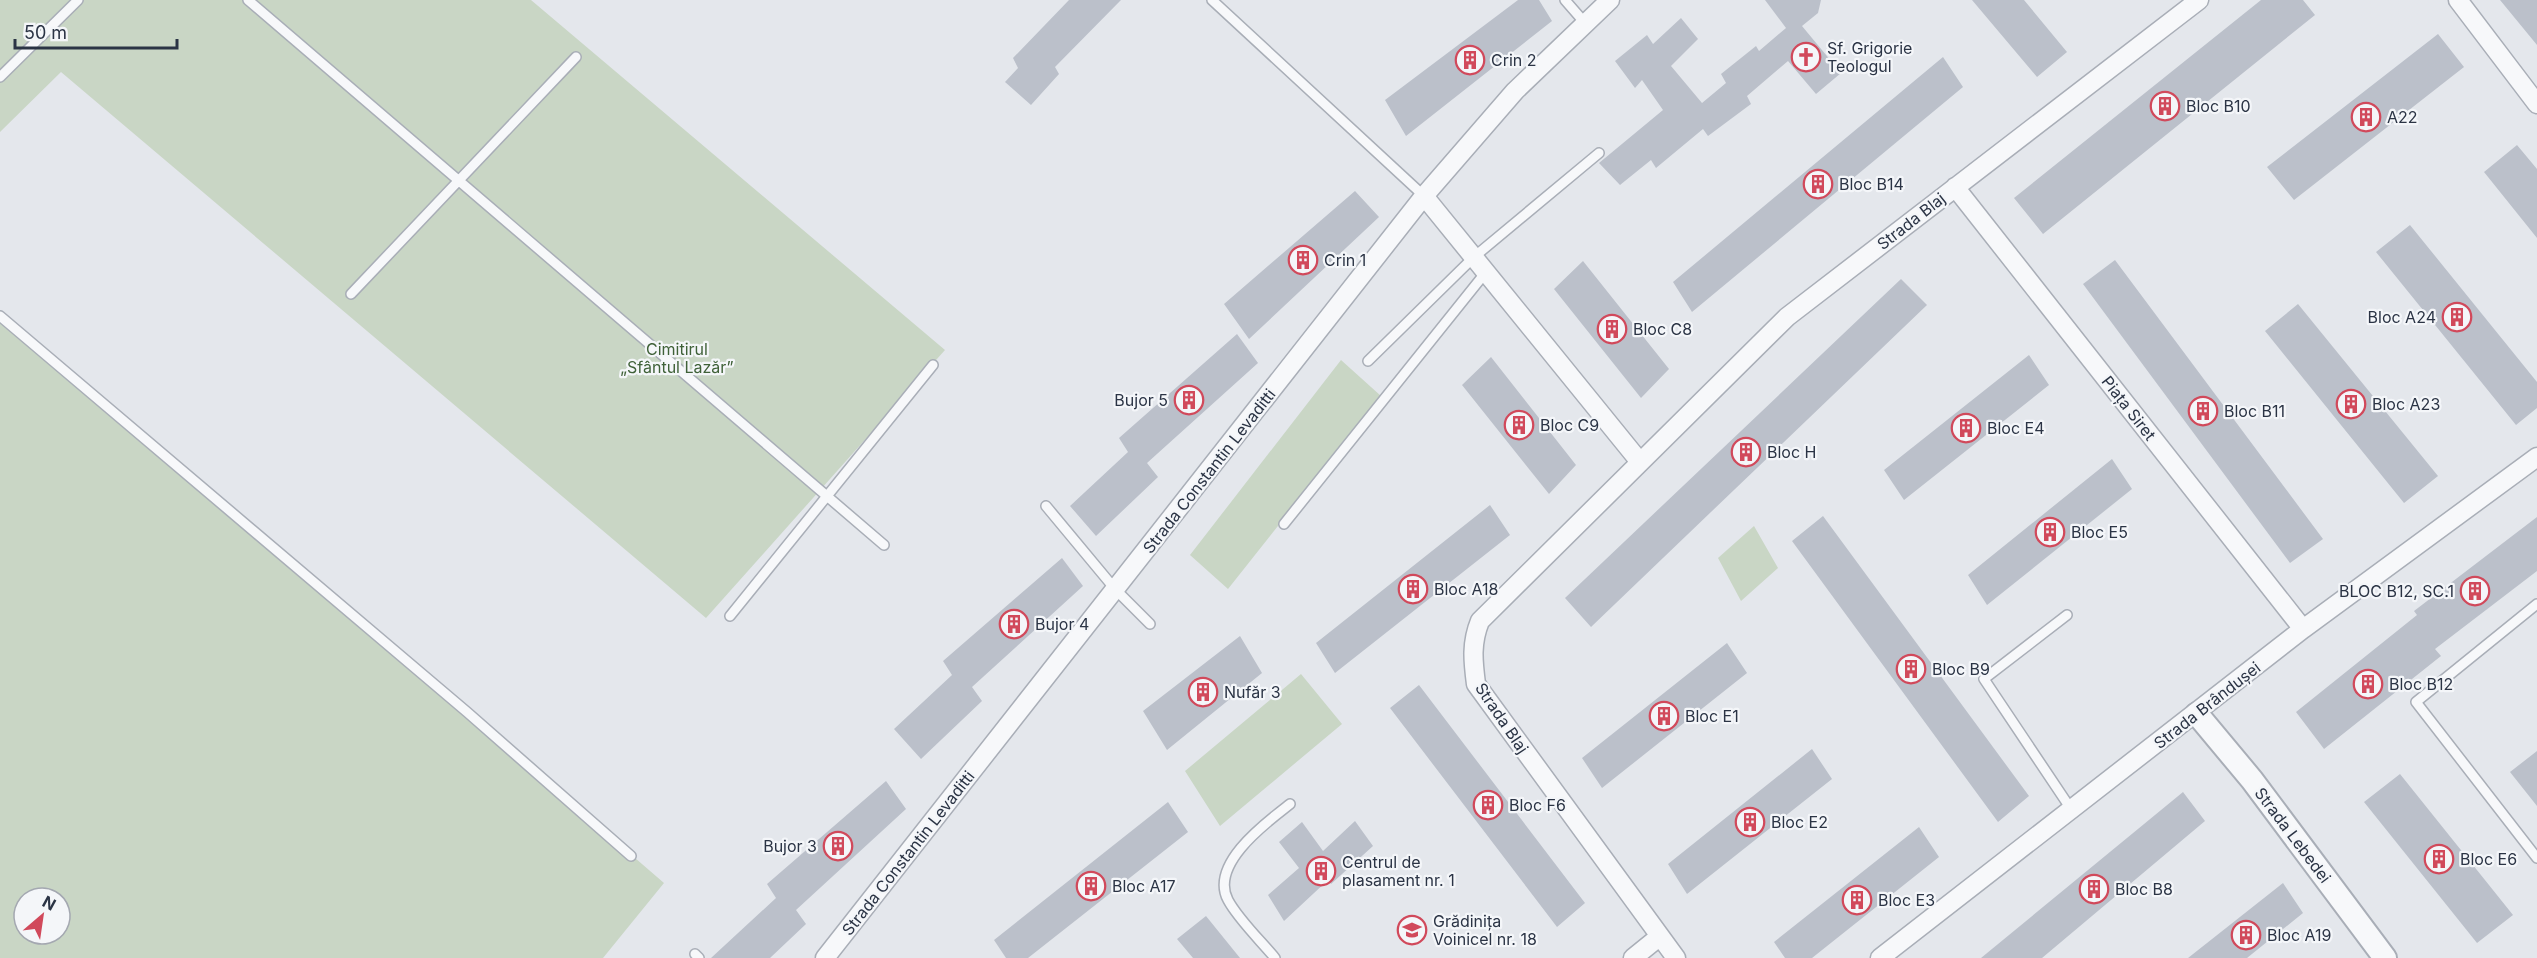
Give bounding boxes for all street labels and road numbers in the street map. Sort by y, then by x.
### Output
street label: Strada Blaj [1873,188,1949,254]
street label: Piața Siret [2098,372,2160,444]
street label: Strada Constantin Levaditti [1139,385,1279,557]
street label: Strada Brândușei [2150,657,2264,753]
street label: Strada Blaj [1471,679,1533,757]
street label: Strada Constantin Levaditti [838,767,978,939]
street label: Strada Lebedei [2251,783,2335,887]

